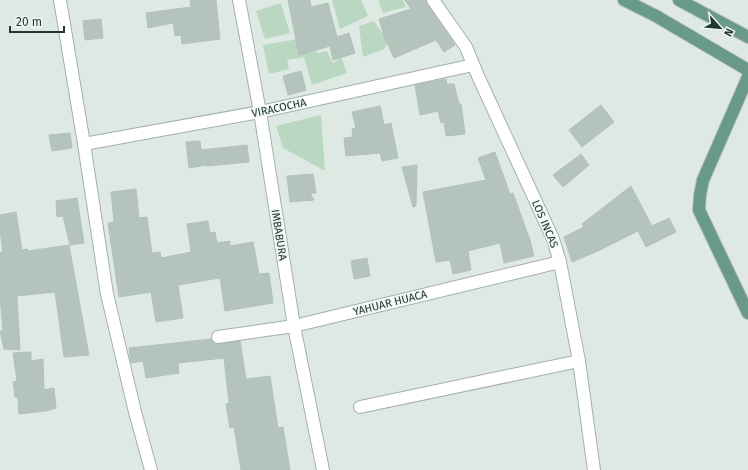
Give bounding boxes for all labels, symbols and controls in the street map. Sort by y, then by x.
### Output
scale bar [10,8,64,34]
north arrow [700,8,740,48]
text: 20 m [16,15,42,29]
text: N [721,26,736,39]
street label: VIRACOCHA [250,96,308,120]
street label: LOS INCAS [529,198,561,250]
street label: IMBABURA [269,208,290,262]
street label: YAHUAR HUACA [352,287,429,318]

